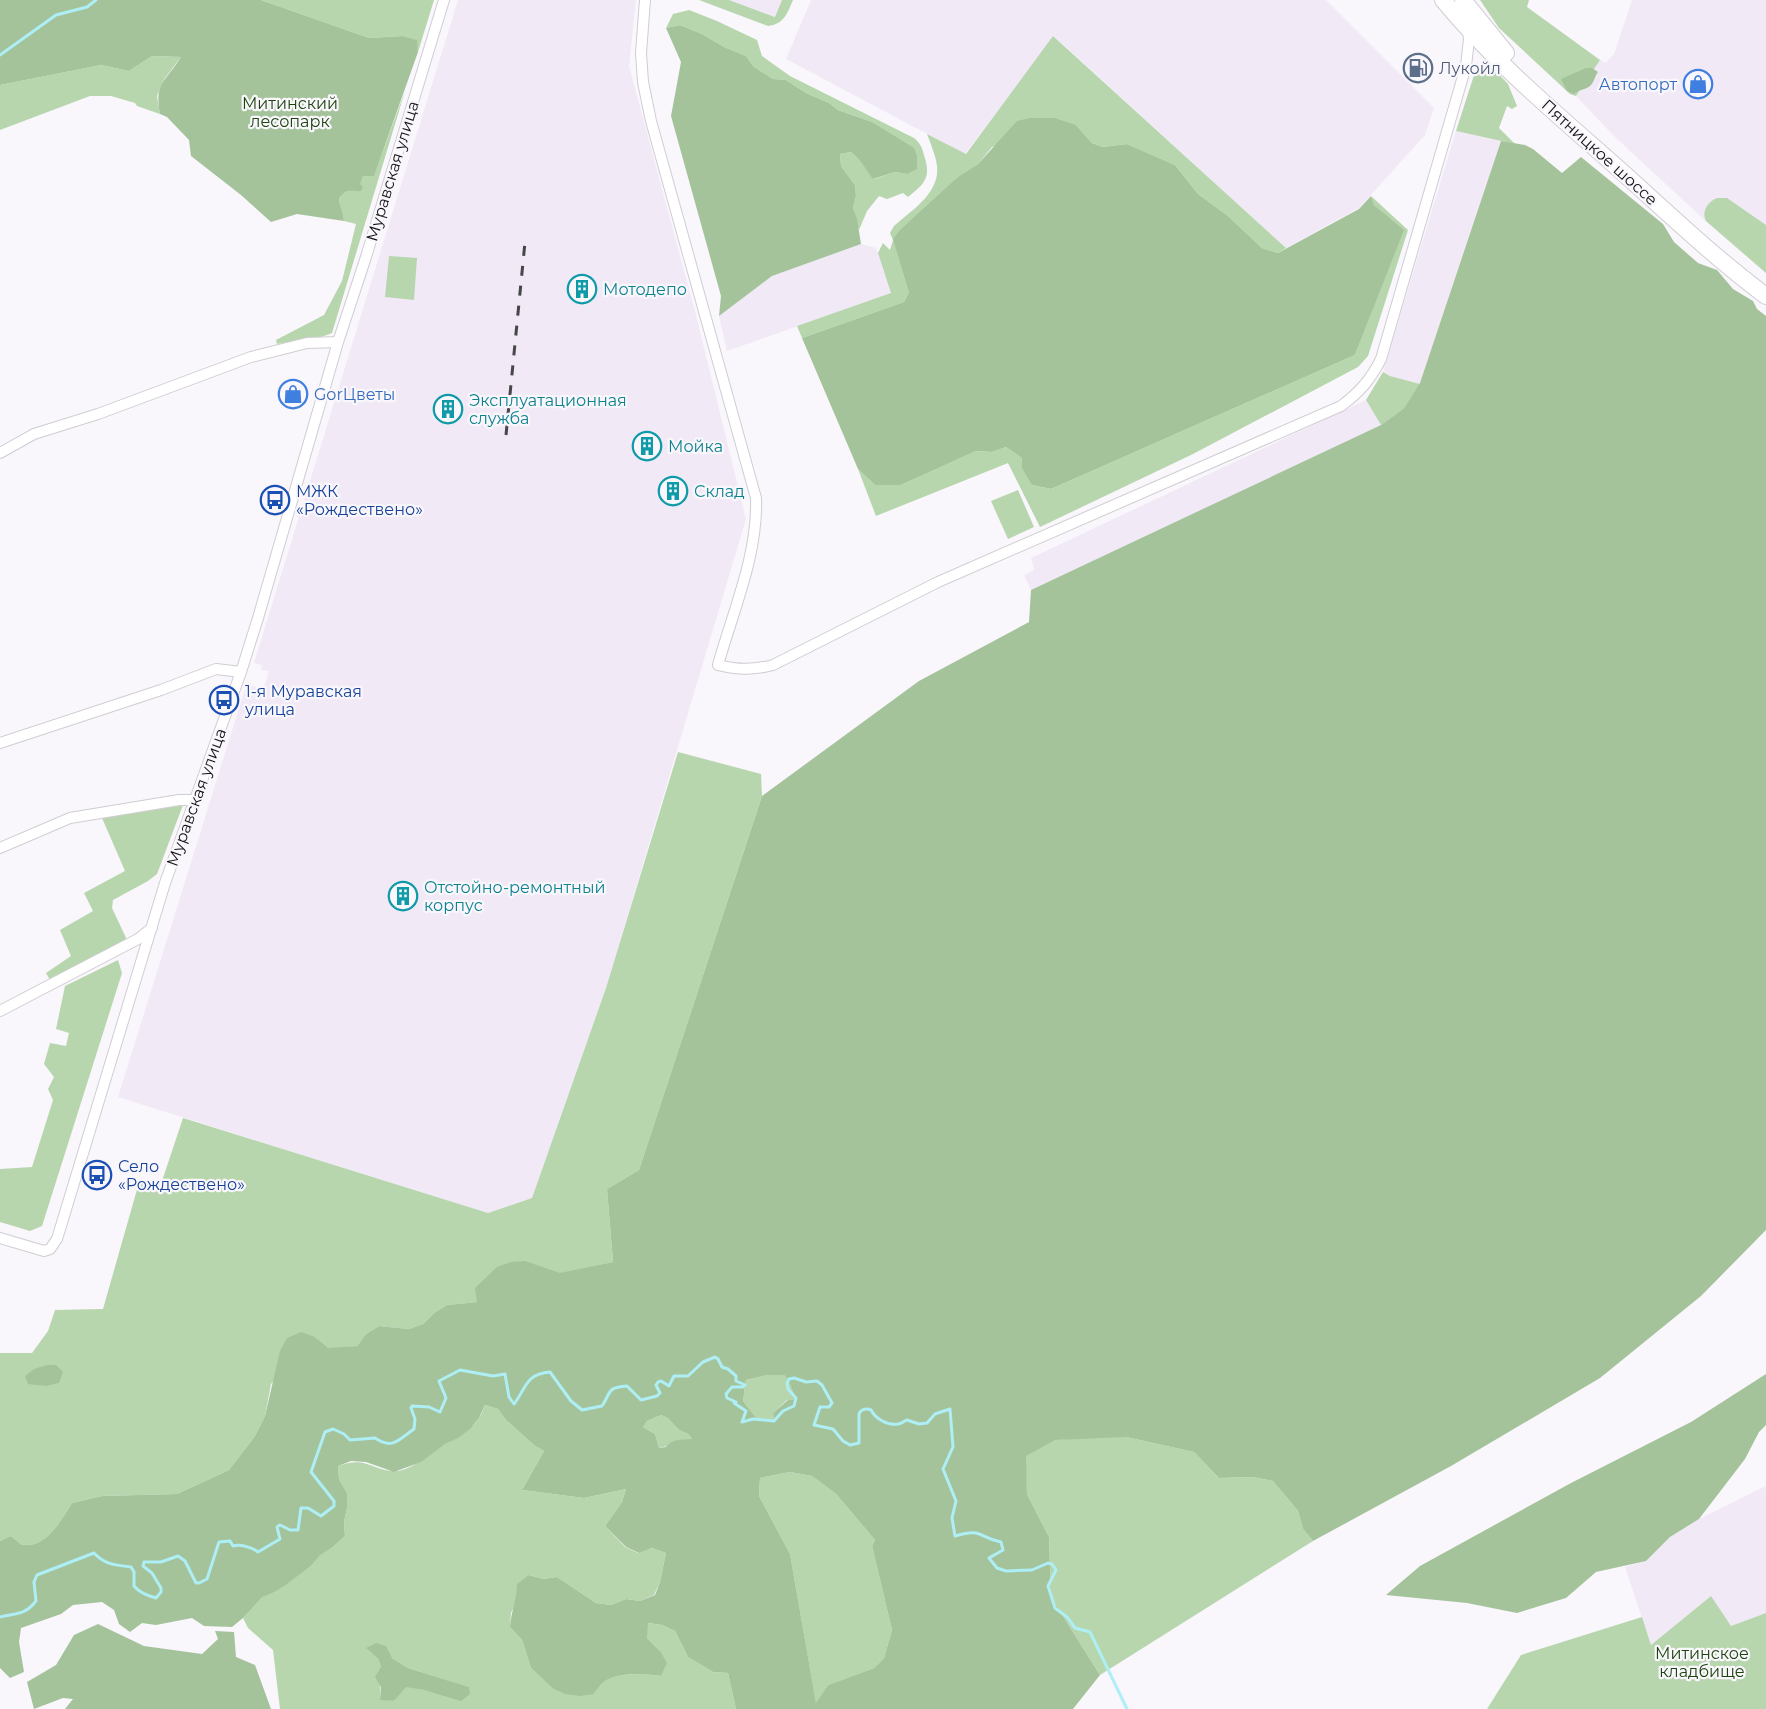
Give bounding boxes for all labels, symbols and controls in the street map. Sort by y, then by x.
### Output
fuel station icon: Лукойл [1402,52,1434,84]
place label: Лукойл [1439,59,1501,78]
shop icon: Автопорт [1682,68,1714,100]
place label: Автопорт [1599,75,1677,94]
park label: Митинский лесопарк [242,94,338,131]
street label: Пятницкое шоссе [1538,95,1661,209]
street label: Муравская улица [362,99,423,244]
building icon: Мотодепо [566,273,598,305]
place label: Мотодепо [603,280,687,299]
shop icon: GorЦветы [277,378,309,410]
place label: GorЦветы [314,385,395,404]
place label: Эксплуатационная служба [469,391,627,428]
building icon: Эксплуатационная служба [432,393,464,425]
building icon: Мойка [631,430,663,462]
place label: Мойка [668,437,723,456]
building icon: Склад [657,475,689,507]
place label: МЖК «Рождествено» [296,482,423,519]
place label: Склад [694,482,745,501]
bus stop icon: МЖК «Рождествено» [259,484,291,516]
place label: 1-я Муравская улица [244,682,362,719]
bus stop icon: 1-я Муравская улица [208,684,240,716]
street label: Муравская улица [163,726,230,869]
place label: Отстойно-ремонтный корпус [424,878,605,915]
building icon: Отстойно-ремонтный корпус [387,880,419,912]
place label: Село «Рождествено» [118,1157,245,1194]
bus stop icon: Село «Рождествено» [81,1159,113,1191]
park label: Митинское кладбище [1655,1644,1749,1681]

